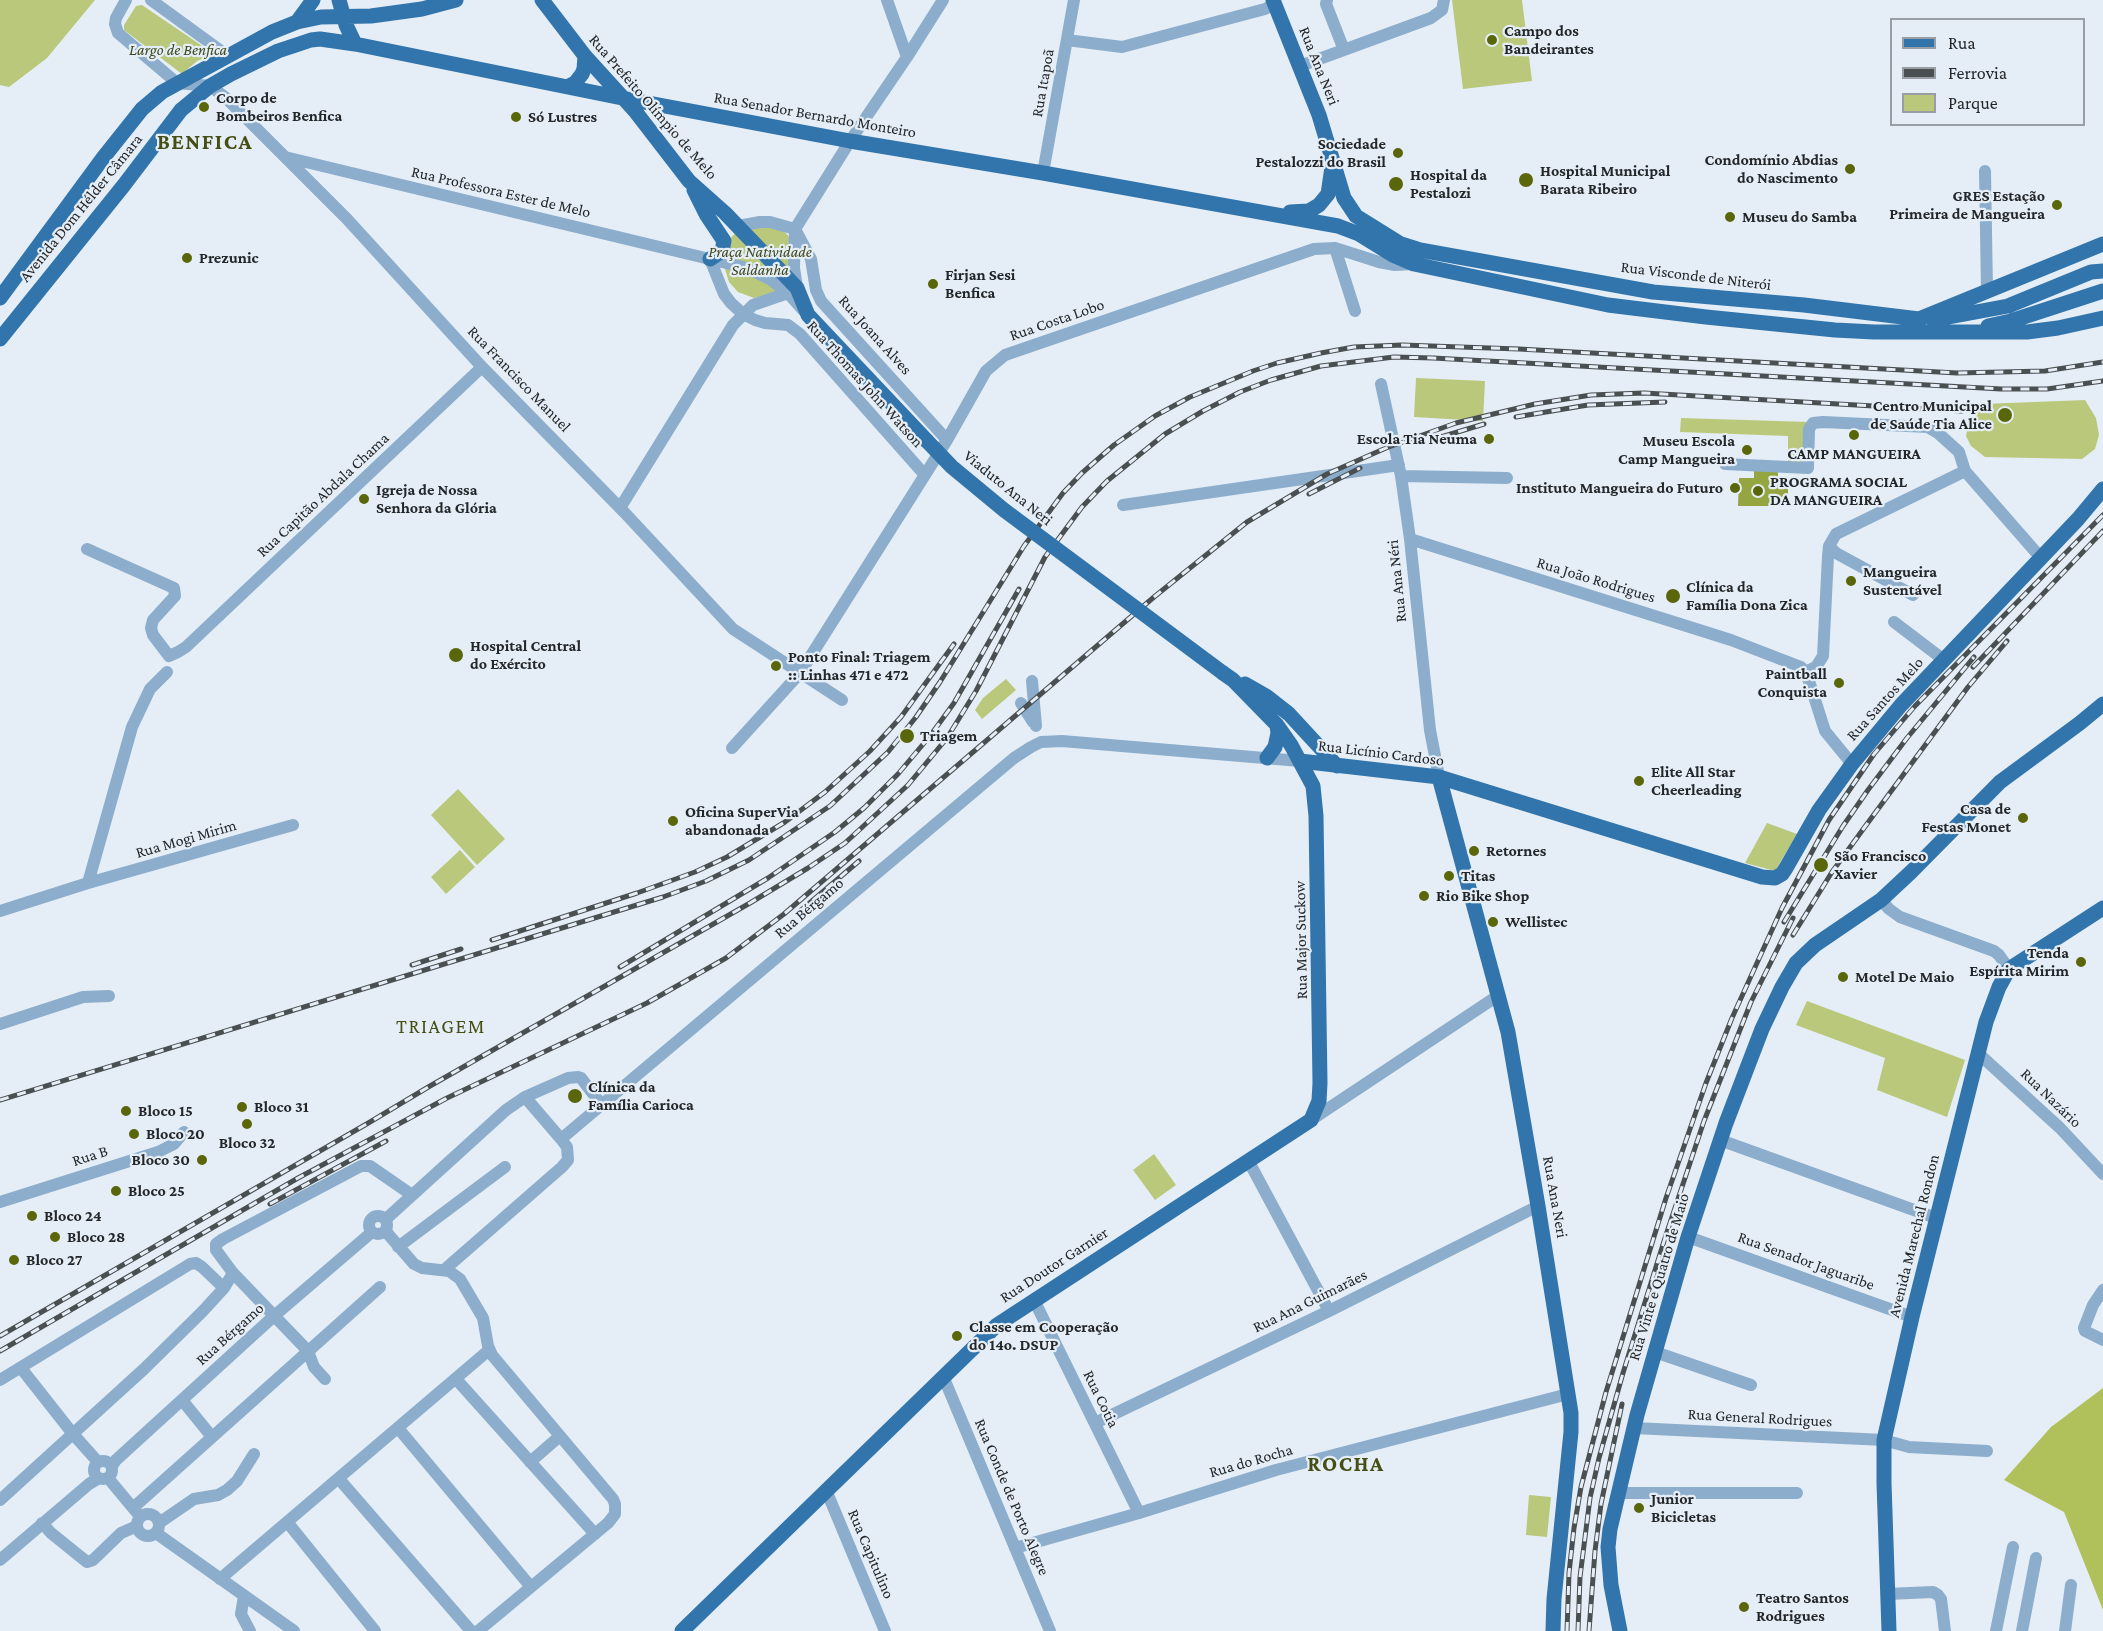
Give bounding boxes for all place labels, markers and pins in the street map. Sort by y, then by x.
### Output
place label: Campo dos Bandeirantes [1504,21,1594,59]
marker: Campo dos Bandeirantes [1485,33,1499,47]
place label: Corpo de Bombeiros Benfica [216,88,342,126]
marker: Corpo de Bombeiros Benfica [197,100,211,114]
place label: Só Lustres [528,107,597,127]
marker: Só Lustres [509,110,523,124]
place label: Sociedade Pestalozzi do Brasil [1255,134,1386,172]
marker: Sociedade Pestalozzi do Brasil [1391,146,1405,160]
place label: Condomínio Abdias do Nascimento [1704,150,1838,188]
place label: Hospital Municipal Barata Ribeiro [1540,161,1670,199]
marker: Condomínio Abdias do Nascimento [1843,162,1857,176]
place label: Hospital da Pestalozi [1410,165,1487,203]
marker: Hospital Municipal Barata Ribeiro [1517,171,1535,189]
marker: Hospital da Pestalozi [1387,175,1405,193]
place label: GRES Estação Primeira de Mangueira [1889,186,2045,224]
marker: GRES Estação Primeira de Mangueira [2050,198,2064,212]
place label: Museu do Samba [1742,207,1857,227]
marker: Museu do Samba [1723,210,1737,224]
place label: Prezunic [199,248,259,268]
marker: Prezunic [180,251,194,265]
place label: Firjan Sesi Benfica [945,265,1015,303]
marker: Firjan Sesi Benfica [926,277,940,291]
place label: Centro Municipal de Saúde Tia Alice [1870,396,1992,434]
marker: Centro Municipal de Saúde Tia Alice [1996,406,2014,424]
marker: CAMP MANGUEIRA [1847,428,1861,442]
place label: Escola Tia Neuma [1357,429,1477,449]
place label: Museu Escola Camp Mangueira [1618,431,1735,469]
marker: Escola Tia Neuma [1482,432,1496,446]
marker: Museu Escola Camp Mangueira [1740,443,1754,457]
place label: CAMP MANGUEIRA [1787,444,1921,464]
place label: PROGRAMA SOCIAL DA MANGUEIRA [1770,472,1907,510]
place label: Instituto Mangueira do Futuro [1516,478,1723,498]
place label: Igreja de Nossa Senhora da Glória [376,480,497,518]
marker: Instituto Mangueira do Futuro [1728,481,1742,495]
marker: PROGRAMA SOCIAL DA MANGUEIRA [1751,484,1765,498]
marker: Igreja de Nossa Senhora da Glória [357,492,371,506]
place label: Mangueira Sustentável [1863,562,1942,600]
marker: Mangueira Sustentável [1844,574,1858,588]
place label: Clínica da Família Dona Zica [1686,577,1808,615]
marker: Clínica da Família Dona Zica [1664,587,1682,605]
place label: Hospital Central do Exército [470,636,581,674]
marker: Hospital Central do Exército [447,646,465,664]
place label: Ponto Final: Triagem :: Linhas 471 e 472 [788,647,930,685]
marker: Ponto Final: Triagem :: Linhas 471 e 472 [769,659,783,673]
place label: Paintball Conquista [1758,664,1827,702]
marker: Paintball Conquista [1832,676,1846,690]
place label: Triagem [920,726,977,746]
marker: Triagem [898,727,916,745]
place label: Elite All Star Cheerleading [1651,762,1742,800]
marker: Elite All Star Cheerleading [1632,774,1646,788]
place label: Casa de Festas Monet [1921,799,2011,837]
place label: Oficina SuperVia abandonada [685,802,799,840]
marker: Casa de Festas Monet [2016,811,2030,825]
marker: Oficina SuperVia abandonada [666,814,680,828]
place label: Retornes [1486,841,1546,861]
marker: Retornes [1467,844,1481,858]
place label: São Francisco Xavier [1834,846,1926,884]
marker: São Francisco Xavier [1812,856,1830,874]
place label: Titas [1461,866,1495,886]
marker: Titas [1442,869,1456,883]
place label: Rio Bike Shop [1436,886,1529,906]
marker: Rio Bike Shop [1417,889,1431,903]
place label: Wellistec [1505,912,1568,932]
marker: Wellistec [1486,915,1500,929]
place label: Tenda Espírita Mirim [1969,943,2069,981]
marker: Tenda Espírita Mirim [2074,955,2088,969]
place label: Motel De Maio [1855,967,1954,987]
marker: Motel De Maio [1836,970,1850,984]
place label: Clínica da Família Carioca [588,1077,694,1115]
marker: Clínica da Família Carioca [566,1087,584,1105]
place label: Bloco 31 [254,1097,309,1117]
marker: Bloco 31 [235,1100,249,1114]
place label: Bloco 15 [138,1101,193,1121]
marker: Bloco 15 [119,1104,133,1118]
marker: Bloco 32 [240,1117,254,1131]
place label: Bloco 20 [146,1124,205,1144]
marker: Bloco 20 [127,1127,141,1141]
place label: Bloco 32 [219,1133,275,1153]
place label: Bloco 30 [132,1150,190,1170]
marker: Bloco 30 [195,1153,209,1167]
place label: Bloco 25 [128,1181,185,1201]
marker: Bloco 25 [109,1184,123,1198]
place label: Bloco 24 [44,1206,102,1226]
marker: Bloco 24 [25,1209,39,1223]
place label: Bloco 28 [67,1227,125,1247]
marker: Bloco 28 [48,1230,62,1244]
place label: Bloco 27 [26,1250,82,1270]
marker: Bloco 27 [7,1253,21,1267]
place label: Classe em Cooperação do 14o. DSUP [969,1317,1119,1355]
marker: Classe em Cooperação do 14o. DSUP [950,1329,964,1343]
place label: Junior Bicicletas [1651,1489,1716,1527]
marker: Junior Bicicletas [1632,1501,1646,1515]
place label: Teatro Santos Rodrigues [1756,1588,1849,1626]
marker: Teatro Santos Rodrigues [1737,1600,1751,1614]

